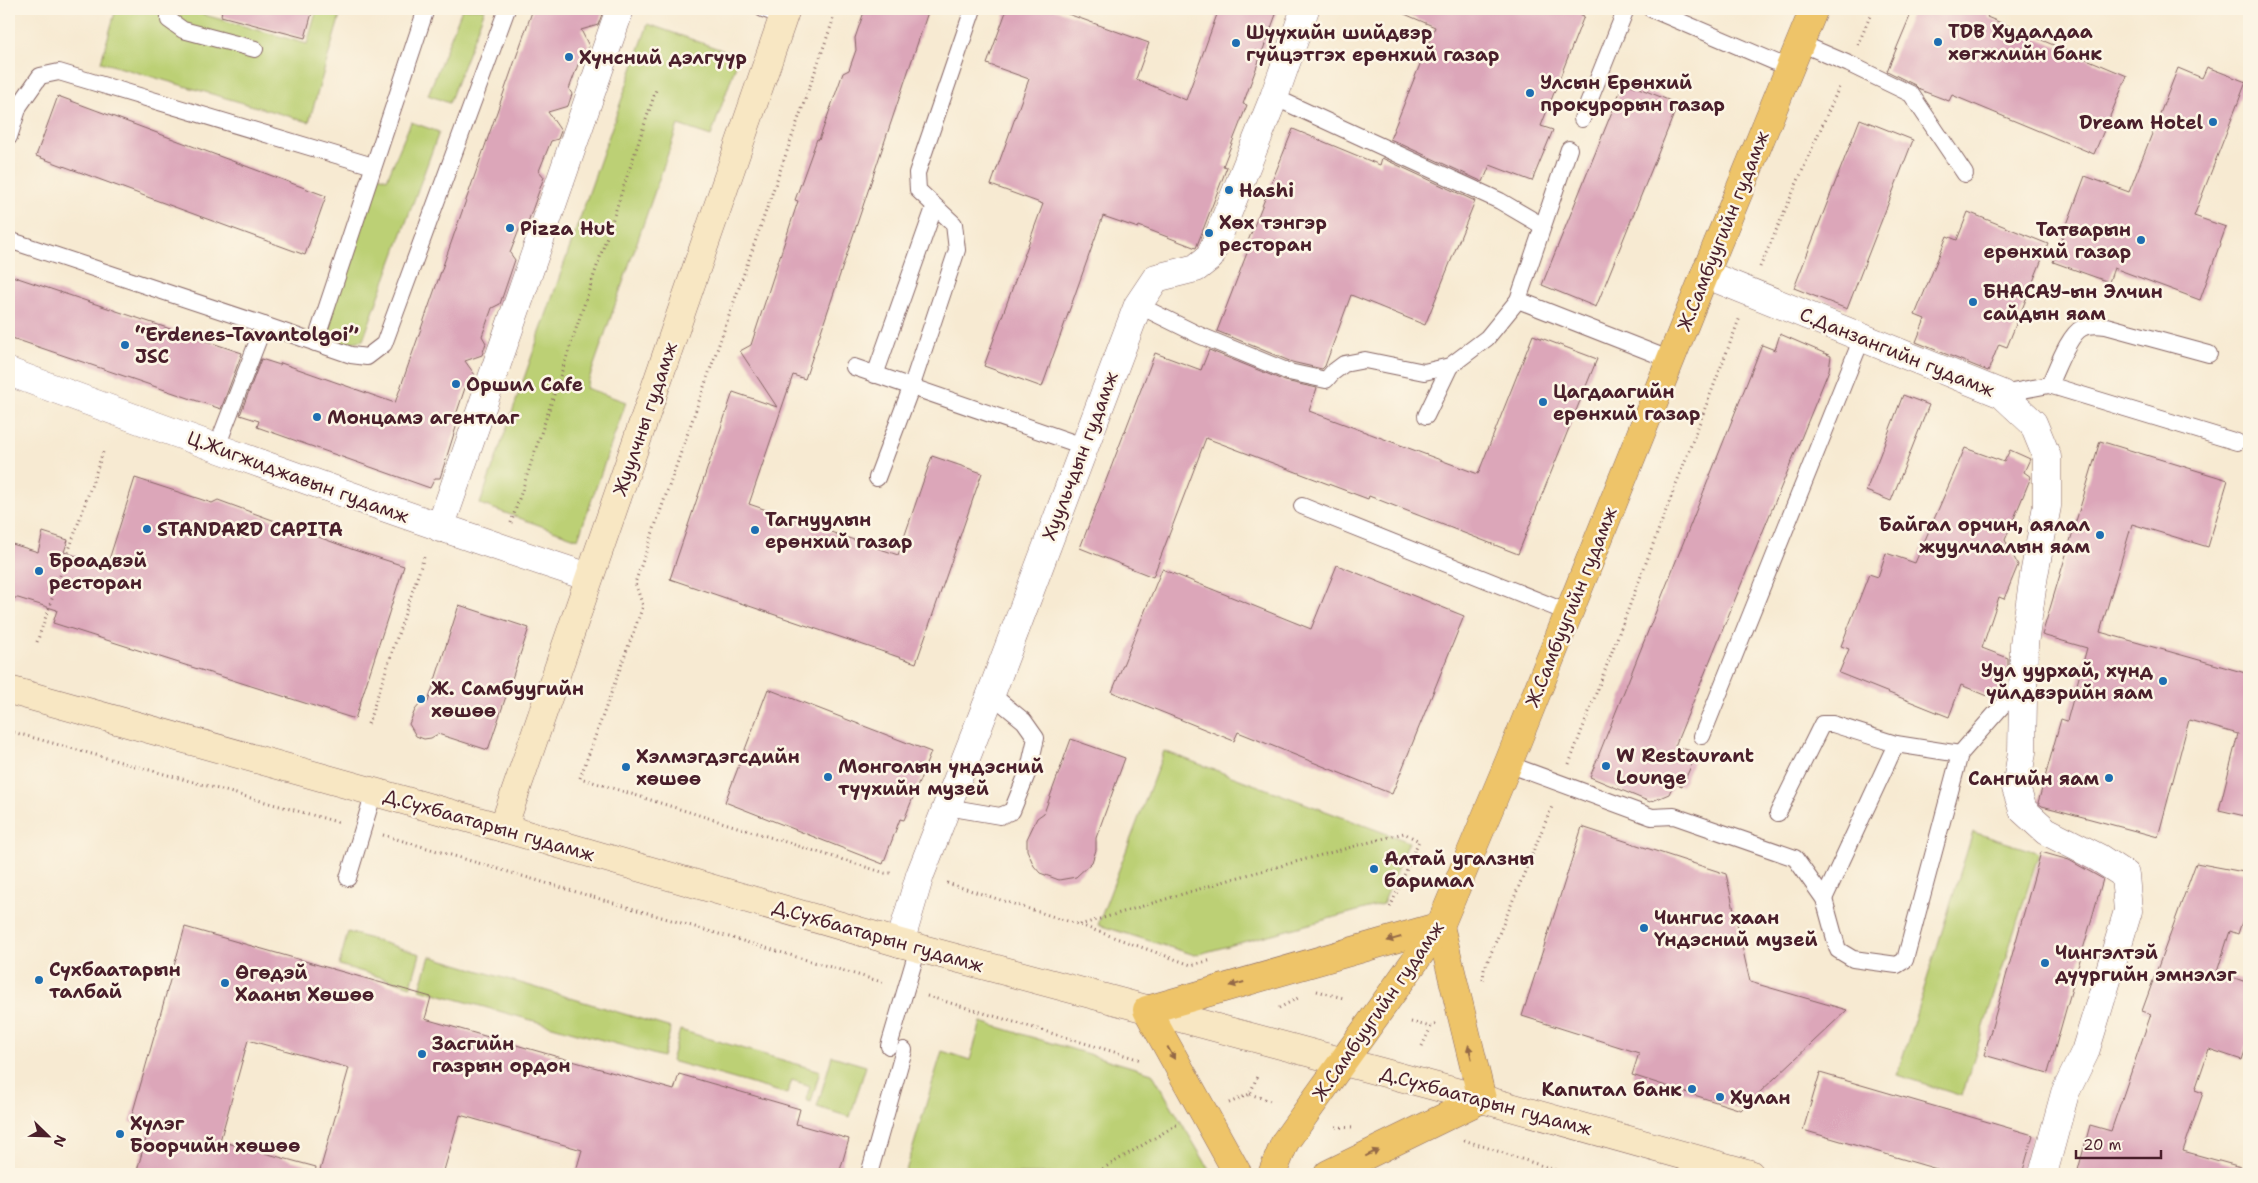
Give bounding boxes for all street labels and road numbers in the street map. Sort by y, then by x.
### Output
street label: Ж.Самбуугийн гудамж [1671,127,1775,335]
street label: С.Данзангийн гудамж [1796,302,1998,402]
street label: Жуулчны гудамж [607,339,683,499]
street label: Хуульчдын гудамж [1036,368,1124,544]
street label: Ц.Жигжиджавын гудамж [184,425,412,529]
street label: Ж.Самбуугийн гудамж [1519,503,1623,711]
street label: Д.Сүхбаатарын гудамж [381,783,597,867]
street label: Д.Сүхбаатарын гудамж [770,894,986,978]
street label: Ж.Самбуугийн гудамж [1306,916,1450,1106]
street label: Д.Сүхбаатарын гудамж [1377,1061,1595,1141]

